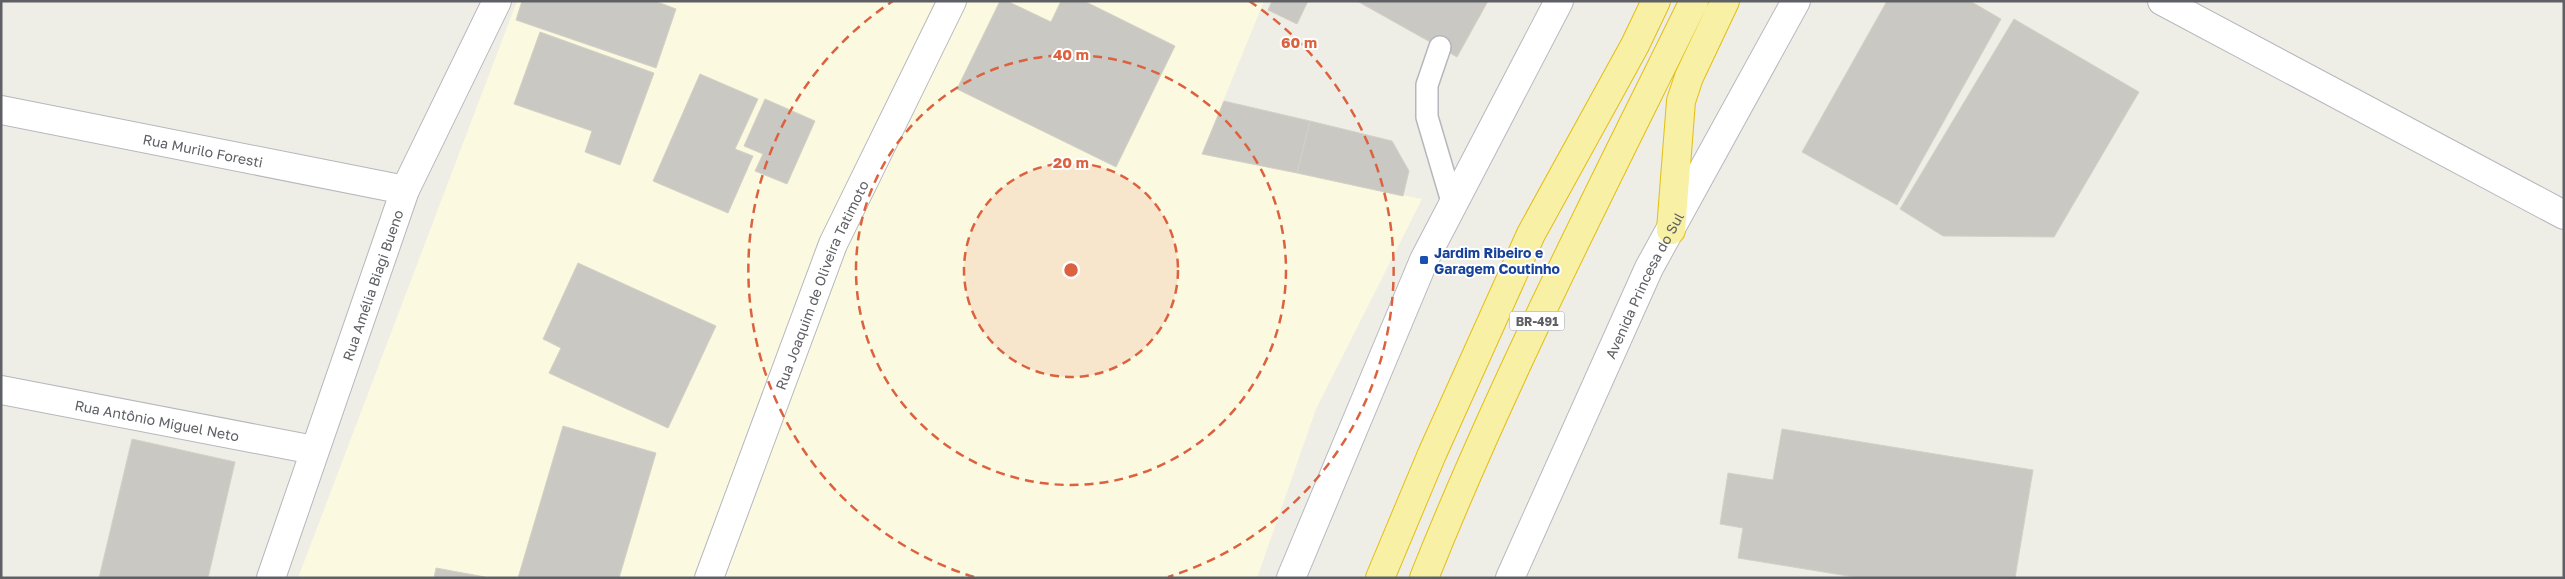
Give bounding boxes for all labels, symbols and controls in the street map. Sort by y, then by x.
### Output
text: 60 m [1281,33,1317,51]
text: 40 m [1053,45,1089,63]
street label: Rua Murilo Foresti [142,130,265,170]
text: 20 m [1053,153,1089,171]
street label: Rua Joaquim de Oliveira Tatimoto [771,177,871,392]
street label: Rua Amélia Biagi Bueno [338,207,406,363]
street label: Avenida Princesa do Sul [1601,209,1687,361]
place label: Jardim Ribeiro e Garagem Coutinho [1434,244,1560,277]
marker: Jardim Ribeiro e Garagem Coutinho [1418,254,1430,266]
centre of rings [1062,261,1080,279]
road number: BR-491 [1510,312,1564,331]
street label: Rua Antônio Miguel Neto [73,396,241,444]

